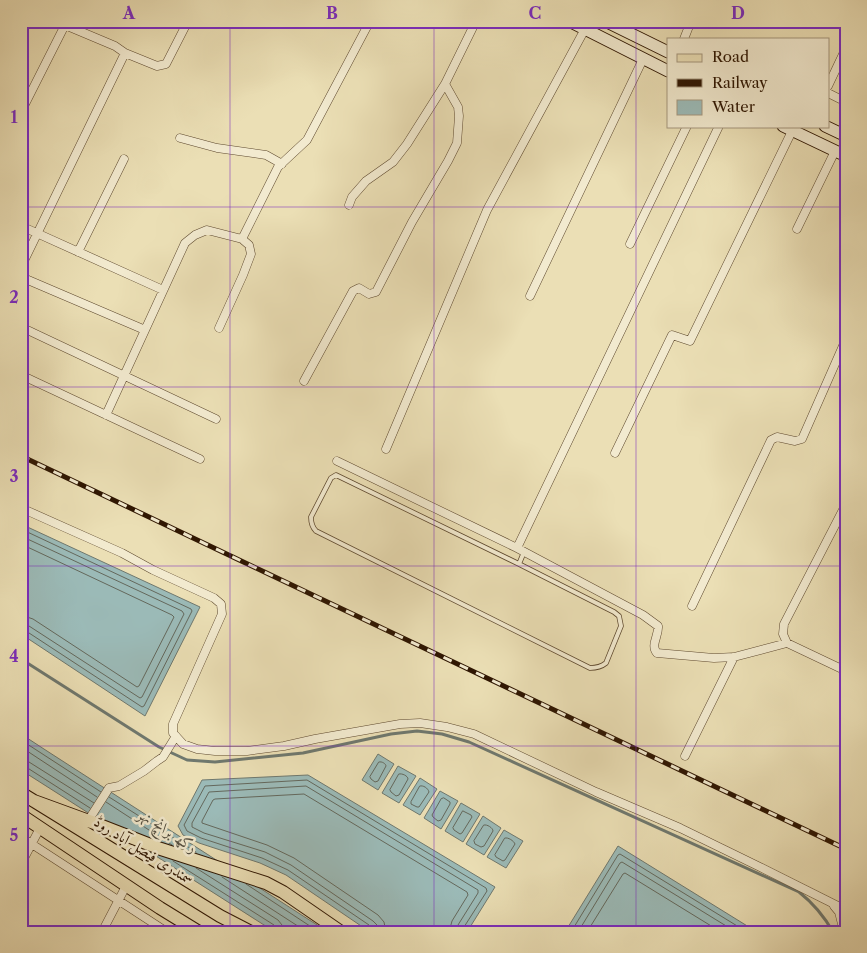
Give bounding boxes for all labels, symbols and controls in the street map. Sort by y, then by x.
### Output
text: A [122,3,136,23]
text: B [326,3,338,23]
text: C [529,3,541,23]
text: D [731,3,745,23]
legend [667,38,830,128]
text: Road [712,47,749,66]
text: Railway [712,73,768,92]
text: Water [711,97,756,116]
text: 1 [10,107,18,127]
text: 2 [9,287,19,307]
text: 3 [9,466,19,486]
text: 4 [9,646,19,666]
water label: رکھ برانچ نہر [131,803,202,860]
street label: سمندری فیصل آباد روڈ [89,812,197,890]
text: 5 [10,825,19,845]

